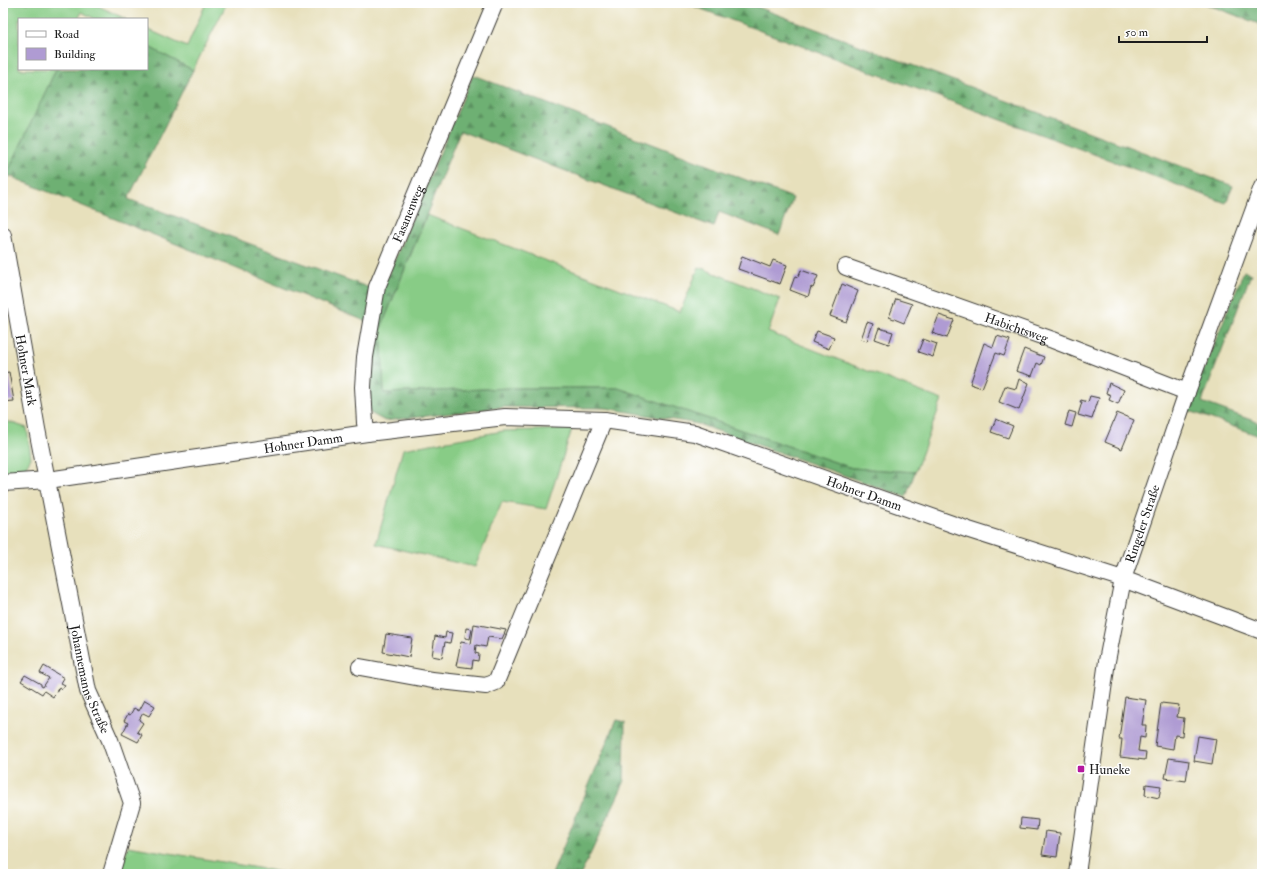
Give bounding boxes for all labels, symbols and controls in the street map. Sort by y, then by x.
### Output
legend [18,18,148,70]
scale bar [1119,18,1207,44]
text: 50 m [1125,25,1149,40]
text: Road [54,27,79,42]
text: Building [54,47,97,62]
street label: Fasanenweg [389,182,428,245]
street label: Habichtsweg [982,310,1051,347]
street label: Hohner Mark [12,333,40,408]
street label: Hohner Damm [263,430,344,457]
street label: Hohner Damm [824,473,904,515]
street label: Ringeler Straße [1122,482,1164,565]
street label: Johannemanns Straße [66,623,113,737]
place label: Huneke [1089,762,1130,778]
marker: Huneke [1076,764,1086,774]

